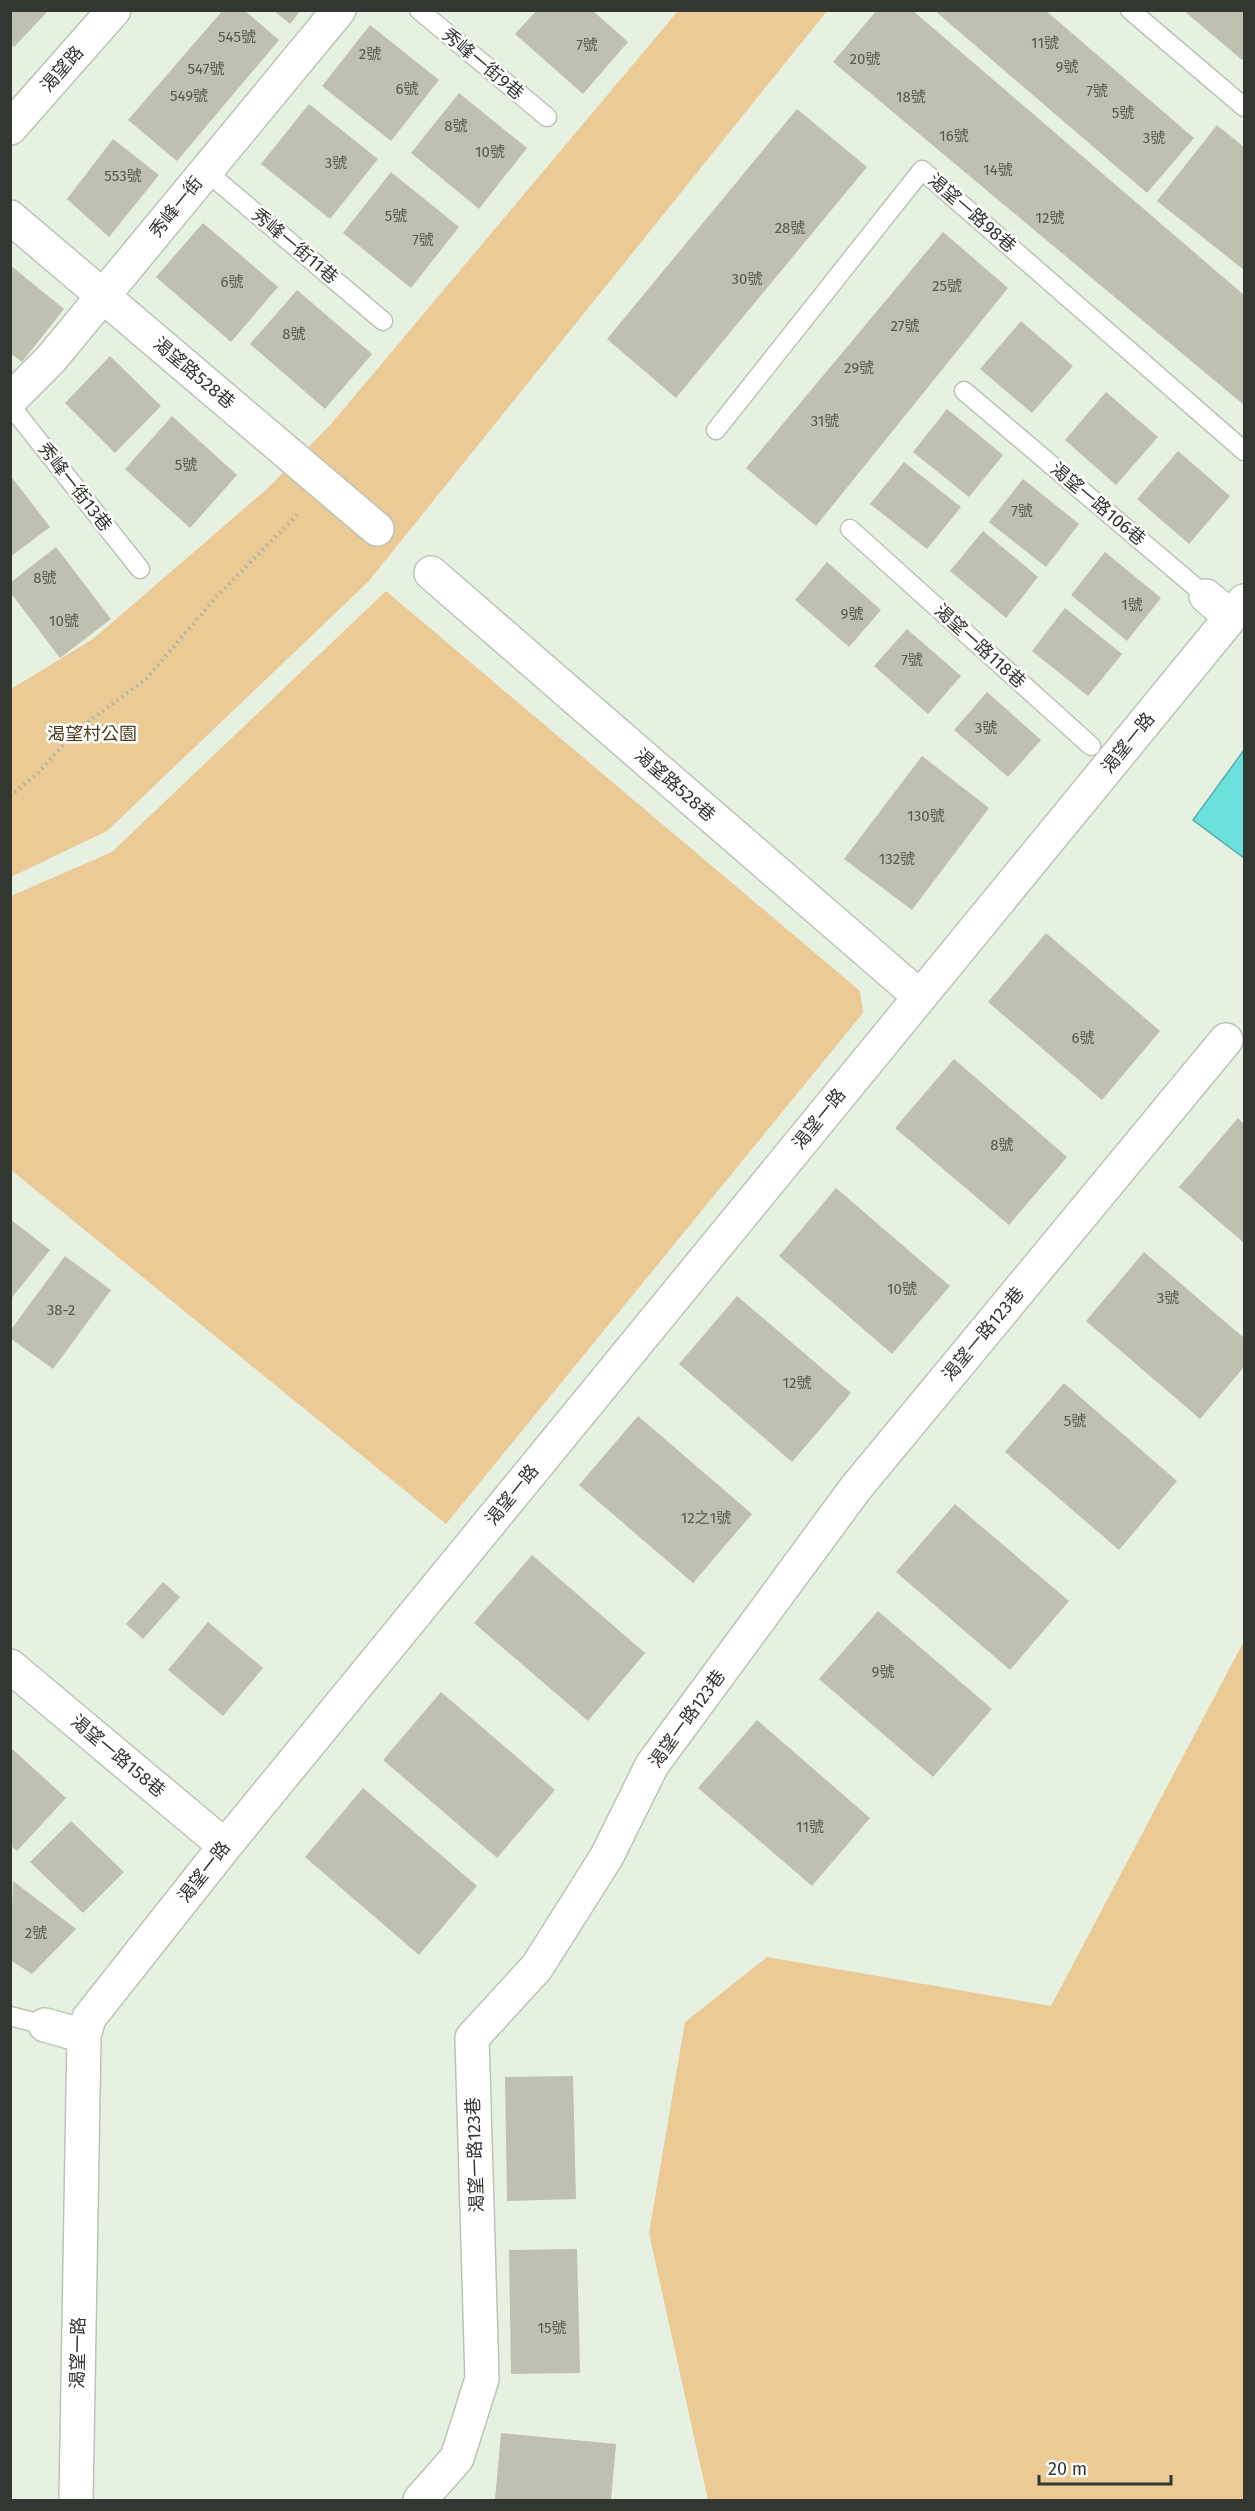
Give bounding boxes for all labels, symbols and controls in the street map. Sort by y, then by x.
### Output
street label: 秀峰一街9巷 [438,24,528,104]
house number: 545號 [218,28,256,46]
house number: 11號 [1031,34,1059,52]
house number: 7號 [576,36,598,54]
street label: 渴望路 [36,41,88,97]
house number: 2號 [359,45,381,63]
house number: 20號 [850,50,880,68]
house number: 9號 [1056,58,1078,76]
house number: 547號 [188,60,224,78]
house number: 6號 [396,80,419,98]
house number: 7號 [1086,82,1108,100]
house number: 549號 [170,87,208,105]
house number: 18號 [896,88,926,106]
house number: 5號 [1112,104,1134,122]
house number: 8號 [444,117,468,135]
house number: 16號 [939,127,969,145]
house number: 3號 [1143,129,1165,147]
house number: 10號 [475,143,505,161]
house number: 3號 [325,154,347,172]
house number: 14號 [983,161,1013,179]
house number: 553號 [104,167,142,185]
street label: 渴望一路98巷 [924,169,1020,257]
street label: 秀峰一街 [145,172,207,242]
street label: 秀峰一街11巷 [248,204,342,288]
house number: 5號 [385,207,407,225]
house number: 12號 [1036,209,1064,227]
house number: 28號 [775,219,805,237]
house number: 7號 [412,231,434,249]
house number: 30號 [732,270,762,288]
house number: 6號 [221,273,244,291]
house number: 25號 [932,277,962,295]
house number: 27號 [891,317,919,335]
house number: 8號 [282,325,306,343]
street label: 渴望路528巷 [149,333,239,413]
house number: 29號 [844,359,874,377]
house number: 31號 [811,412,839,430]
street label: 秀峰一街13巷 [33,438,117,536]
house number: 5號 [175,456,197,474]
street label: 渴望一路106巷 [1046,458,1150,550]
house number: 7號 [1011,502,1033,520]
house number: 8號 [33,569,57,587]
house number: 1號 [1121,596,1143,614]
street label: 渴望一路118巷 [930,599,1030,693]
house number: 9號 [841,605,863,623]
house number: 10號 [49,612,79,630]
house number: 7號 [901,651,923,669]
street label: 渴望一路 [1097,708,1159,778]
house number: 3號 [975,719,997,737]
park label: 渴望村公園 [47,723,137,745]
street label: 渴望路528巷 [630,744,720,826]
house number: 130號 [907,807,945,825]
house number: 132號 [879,850,915,868]
house number: 6號 [1072,1029,1095,1047]
street label: 渴望一路 [788,1084,850,1154]
house number: 8號 [990,1136,1014,1154]
house number: 10號 [887,1280,917,1298]
street label: 渴望一路123巷 [937,1283,1029,1385]
house number: 3號 [1157,1289,1179,1307]
house number: 38-2 [47,1301,75,1319]
house number: 12號 [783,1374,811,1392]
house number: 5號 [1064,1412,1086,1430]
street label: 渴望一路 [481,1460,543,1530]
house number: 12之1號 [681,1509,731,1527]
house number: 9號 [872,1663,894,1681]
street label: 渴望一路123巷 [644,1666,730,1772]
street label: 渴望一路158巷 [66,1710,170,1802]
house number: 11號 [796,1818,824,1836]
street label: 渴望一路 [173,1837,235,1907]
house number: 2號 [25,1924,47,1942]
street label: 渴望一路123巷 [462,2097,488,2213]
street label: 渴望一路 [66,2317,90,2389]
house number: 15號 [537,2319,567,2337]
scale bar [1039,2448,1171,2486]
text: 20 m [1048,2458,1087,2480]

